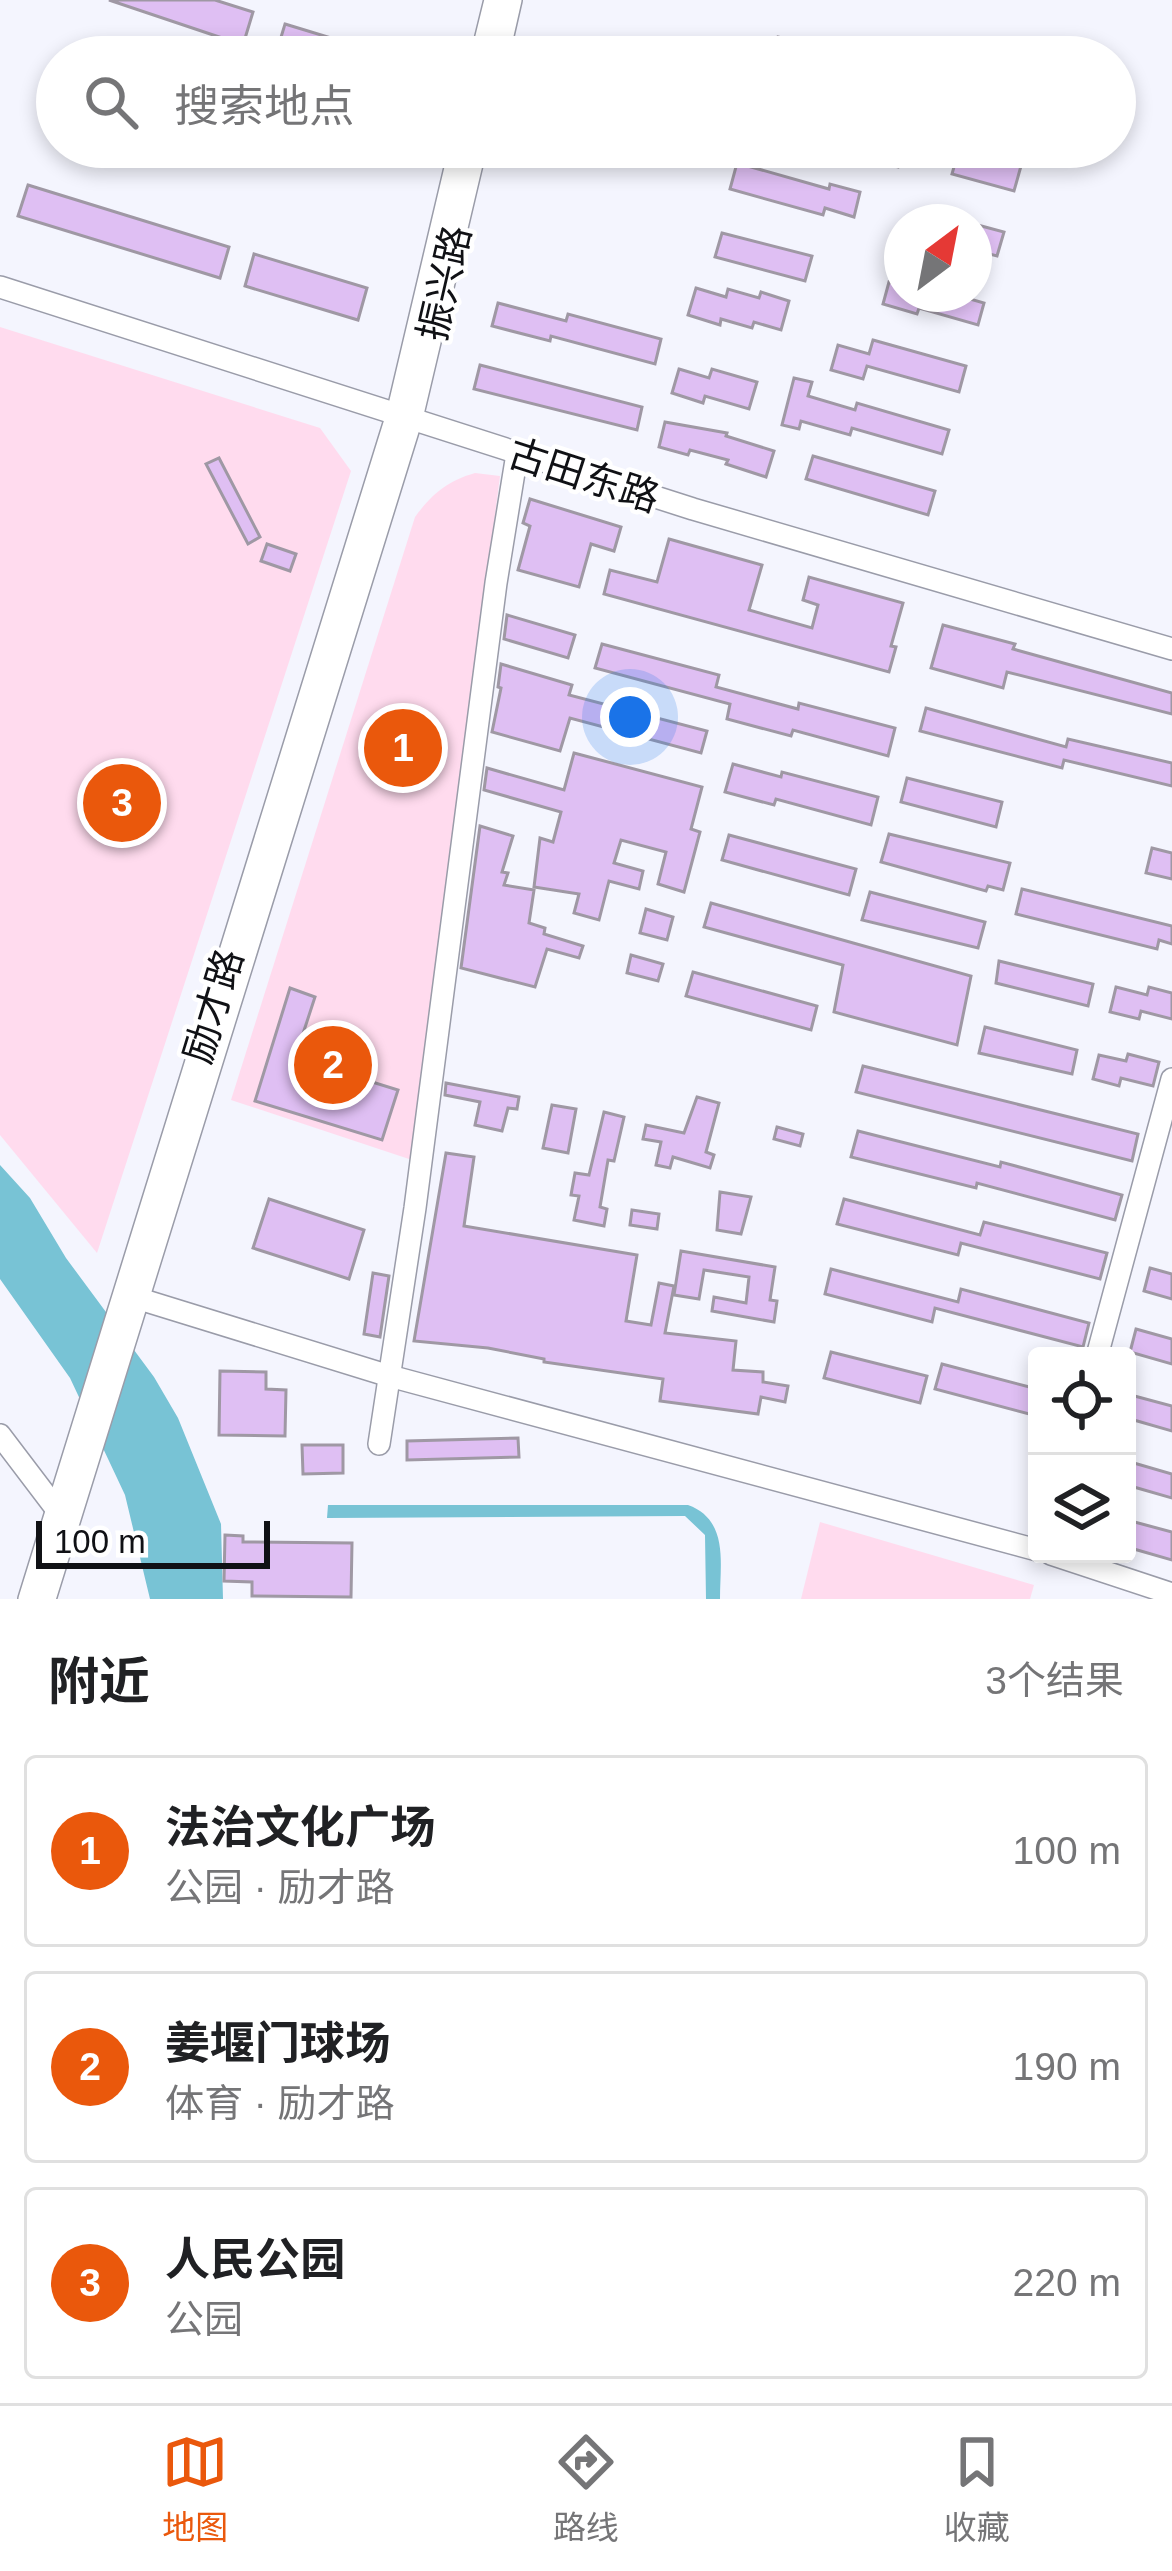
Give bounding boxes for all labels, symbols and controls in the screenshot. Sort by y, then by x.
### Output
search box [36,36,1136,168]
icon: search [78,69,144,135]
text: 搜索地点 [174,81,354,132]
north arrow [884,204,992,312]
street label: 振兴路 [410,221,479,345]
street label: 古田东路 [503,431,665,520]
your location [600,687,660,747]
pin: 1 [364,703,442,793]
pin: 3 [83,758,161,848]
street label: 励才路 [176,944,251,1068]
pin: 2 [294,1020,372,1110]
map controls [1028,1347,1136,1563]
button: locate [1028,1347,1136,1455]
button: layers [1028,1455,1136,1563]
scale bar [36,1515,270,1568]
text: 100 m [54,1523,146,1560]
text: 附近 [48,1653,150,1710]
text: 3个结果 [985,1659,1124,1702]
text: 法治文化广场 [165,1802,435,1853]
text: 1 [79,1829,101,1872]
text: 100 m [1013,1829,1121,1872]
text: 公园 · 励才路 [165,1866,395,1909]
text: 姜堰门球场 [165,2018,390,2069]
text: 2 [79,2045,101,2088]
text: 190 m [1013,2045,1121,2088]
text: 体育 · 励才路 [165,2082,395,2125]
text: 人民公园 [165,2234,345,2285]
text: 3 [79,2261,101,2304]
text: 220 m [1013,2261,1121,2304]
text: 公园 [165,2298,243,2341]
tab: 地图 [162,2429,228,2549]
tab: 路线 [553,2429,619,2549]
tab: 收藏 [944,2429,1010,2549]

